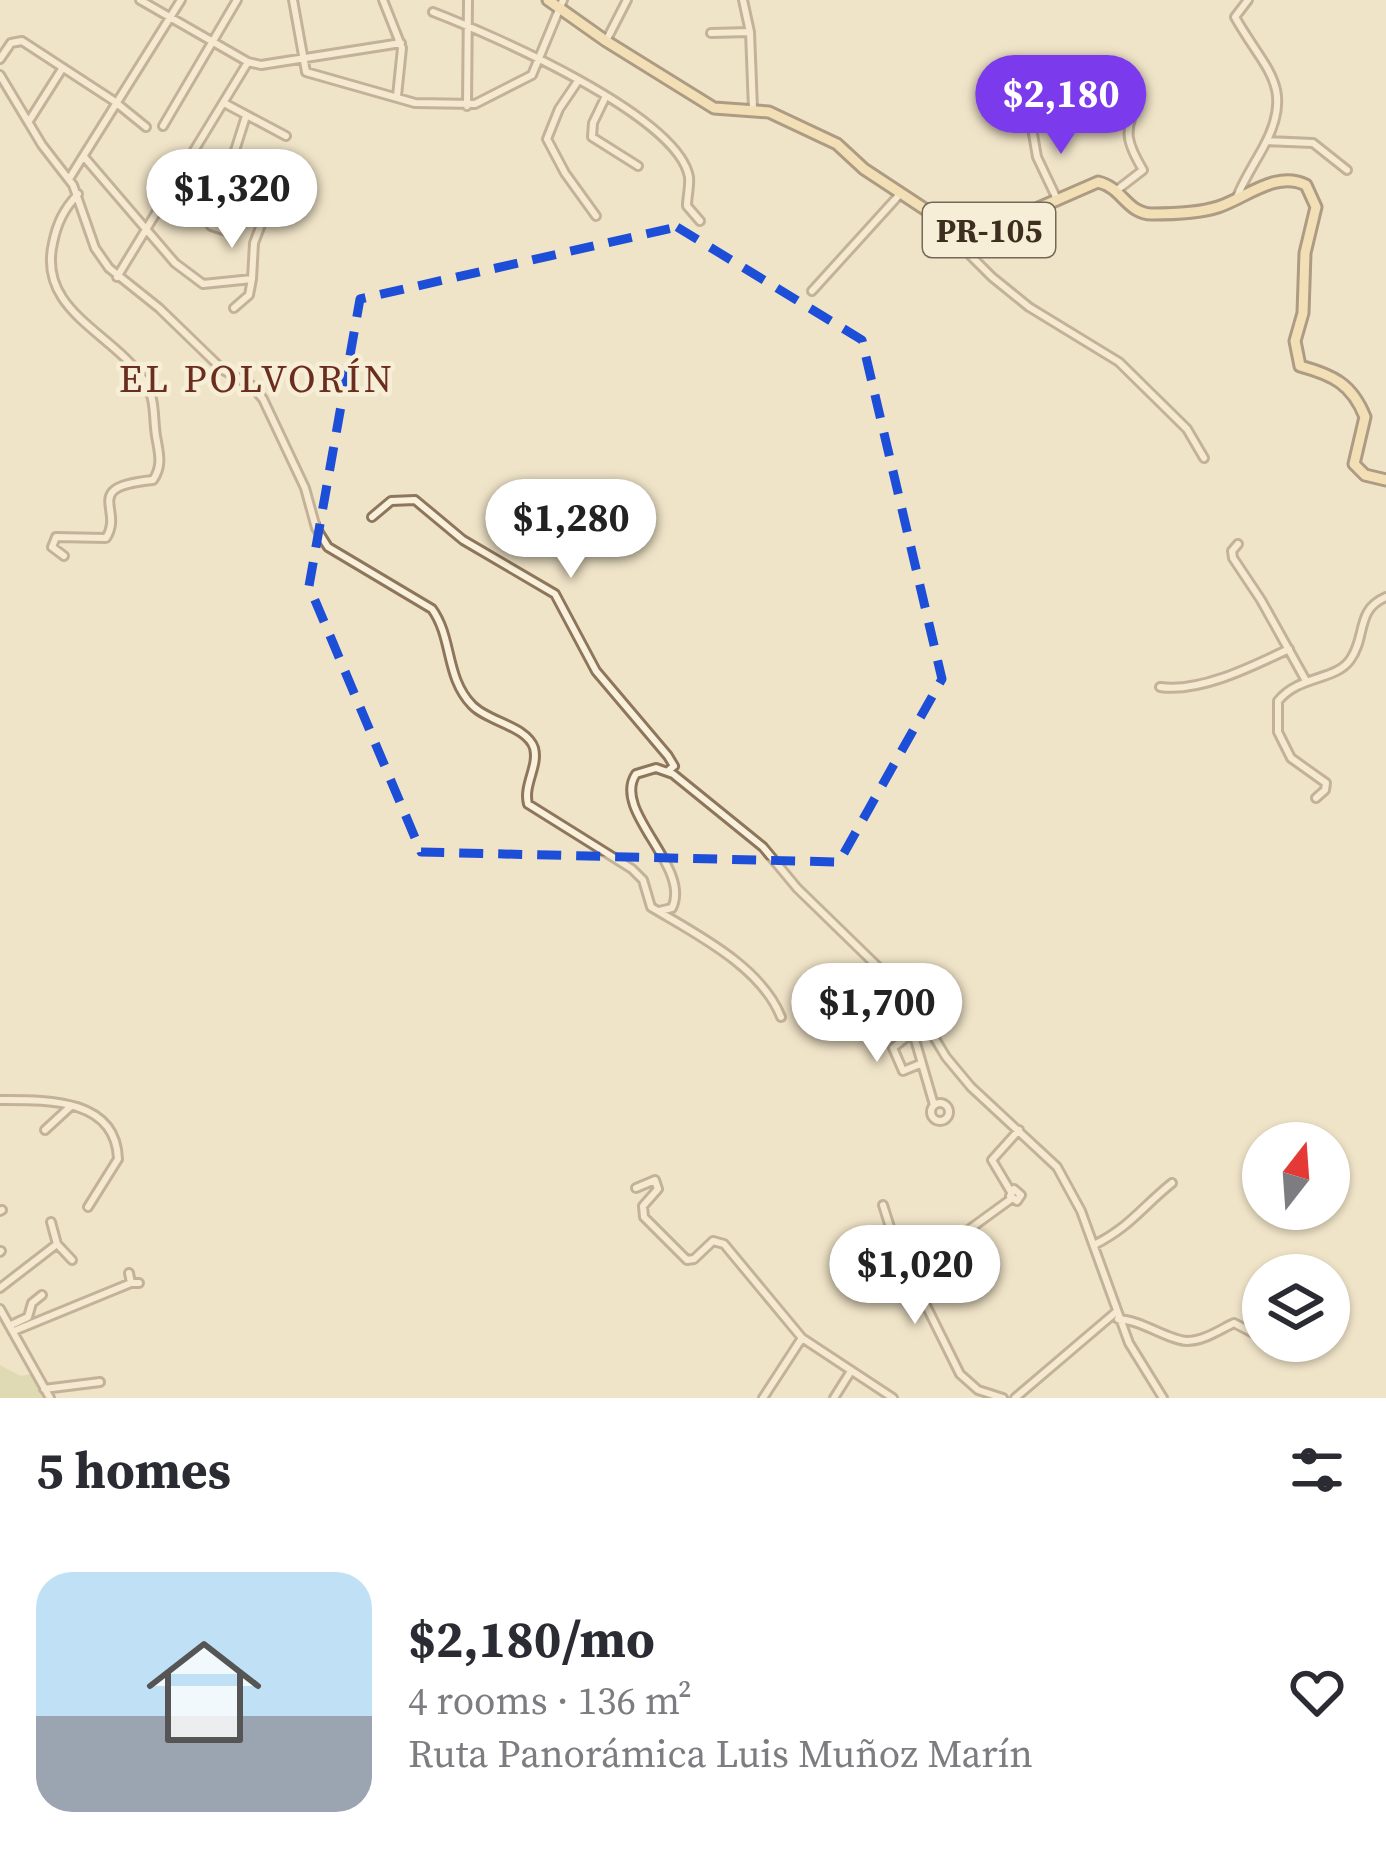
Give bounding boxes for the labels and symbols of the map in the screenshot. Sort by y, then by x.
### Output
pin: $2,180 [963,55,1159,157]
pin: $1,320 [134,149,330,251]
road number: PR-105 [923,203,1055,257]
district label: EL POLVORÍN [119,352,395,405]
pin: $1,280 [473,479,669,581]
pin: $1,700 [779,963,975,1065]
north arrow [1242,1122,1350,1230]
pin: $1,020 [817,1225,1013,1327]

